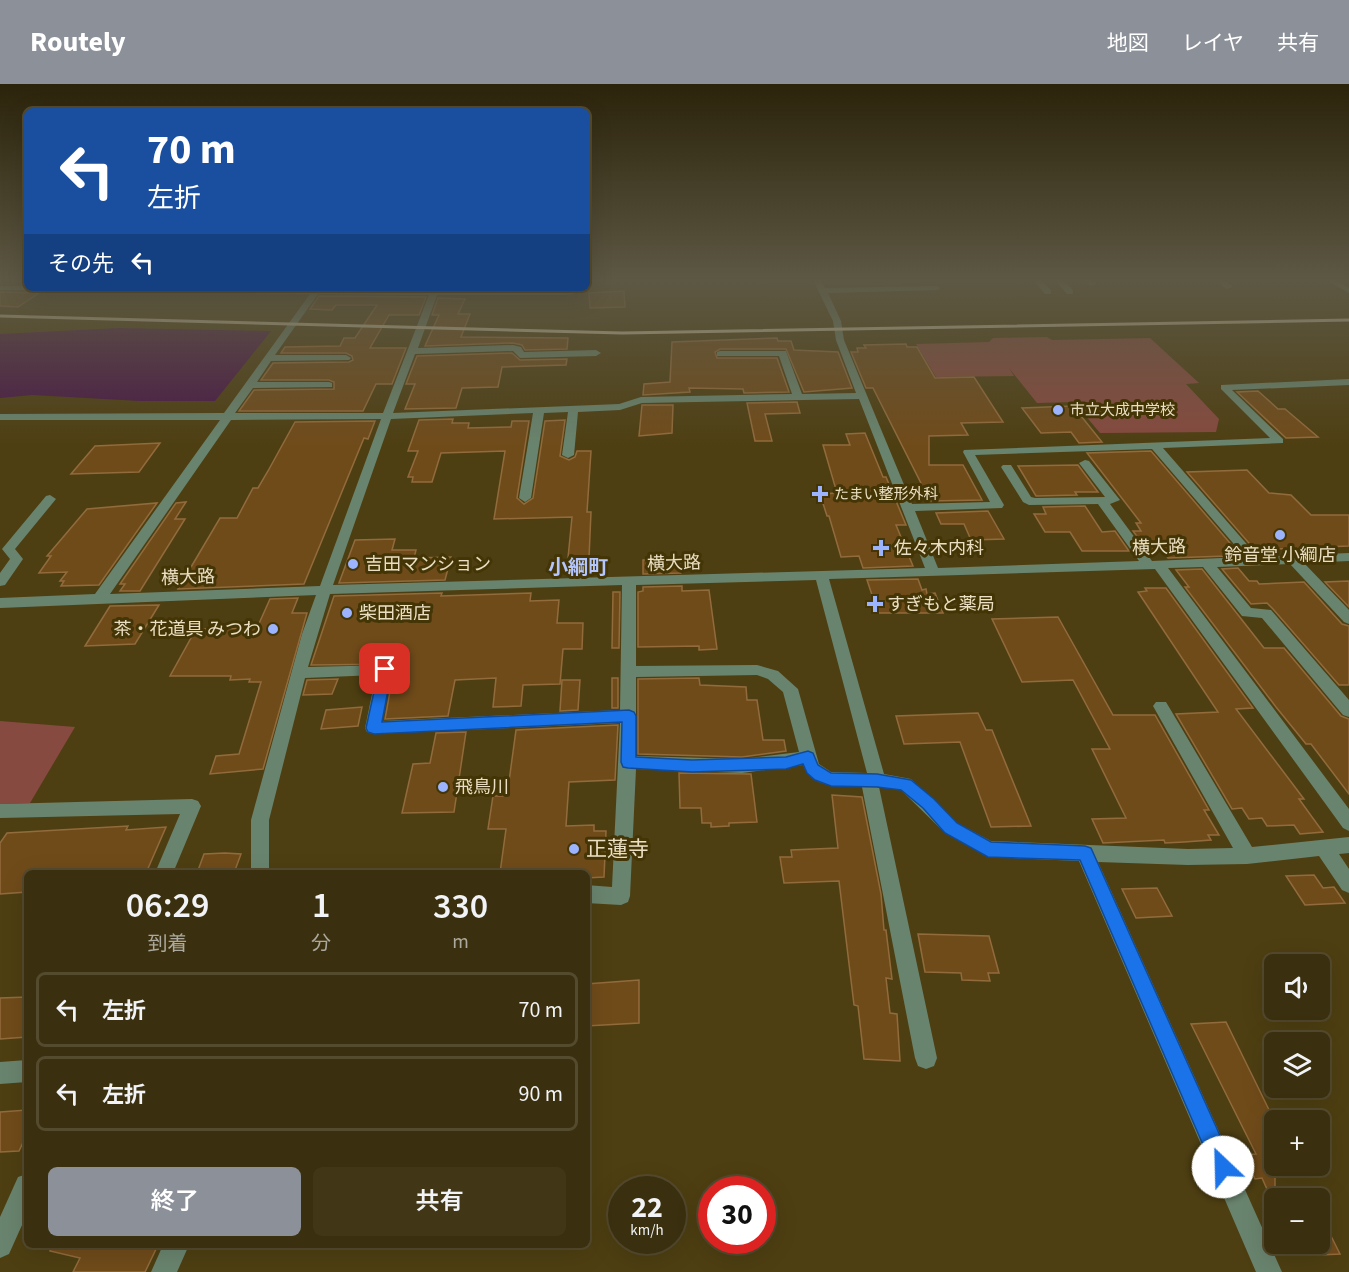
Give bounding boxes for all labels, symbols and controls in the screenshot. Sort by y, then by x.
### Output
text: Routely [30,22,126,62]
text: 地図 [1107,28,1149,58]
text: レイヤ [1182,28,1244,58]
text: 共有 [1277,28,1319,58]
text: 70 m [147,120,236,180]
icon: left [48,132,126,210]
text: 左折 [147,179,201,218]
icon: left [126,246,159,279]
text: その先 [48,248,114,280]
place label: 市立大成中学校 [1070,400,1175,421]
marker: 市立大成中学校 [1051,403,1065,417]
place label: たまい整形外科 [834,484,939,505]
marker: たまい整形外科 [811,485,829,503]
marker: 鈴音堂 小綱店 [1273,528,1287,542]
street label: 横大路 [1132,534,1186,561]
place label: 佐々木内科 [894,536,984,561]
marker: 佐々木内科 [872,539,890,557]
place label: 鈴音堂 小綱店 [1224,543,1336,568]
street label: 横大路 [647,550,701,577]
place label: 吉田マンション [365,552,491,577]
district label: 小綱町 [548,554,608,582]
marker: 吉田マンション [346,557,360,571]
street label: 横大路 [161,564,215,591]
place label: すぎもと薬局 [887,592,995,617]
marker: すぎもと薬局 [868,597,882,611]
place label: 柴田酒店 [359,601,431,626]
marker: 柴田酒店 [340,606,354,620]
place label: 茶・花道具 みつわ [113,617,261,642]
marker: 茶・花道具 みつわ [266,622,280,636]
pin [359,643,410,694]
icon: arrive [368,652,401,685]
place label: 飛鳥川 [455,775,509,800]
marker: 飛鳥川 [436,780,450,794]
place label: 正蓮寺 [586,834,649,864]
marker: 正蓮寺 [567,842,581,856]
text: 06:29 [126,880,209,931]
text: 1 [312,880,330,931]
text: 330 [433,881,488,932]
text: m [452,928,469,956]
text: 到着 [148,930,188,958]
text: 分 [311,930,331,958]
map controls [1264,954,1330,1254]
button: sound [1264,954,1330,1020]
icon: left [51,993,84,1026]
text: 70 m [518,994,563,1026]
text: 左折 [102,995,146,1027]
button: layers [1264,1032,1330,1098]
icon: left [51,1077,84,1110]
text: 90 m [518,1078,563,1110]
text: 左折 [102,1079,146,1111]
button: + [1264,1110,1330,1176]
position arrow [1191,1135,1255,1199]
button: 終了 [48,1167,301,1236]
button: 共有 [313,1167,566,1236]
speed limit sign: 30 [698,1176,776,1254]
text: 22 [631,1186,663,1229]
button: − [1264,1188,1330,1254]
text: km/h [630,1220,664,1241]

